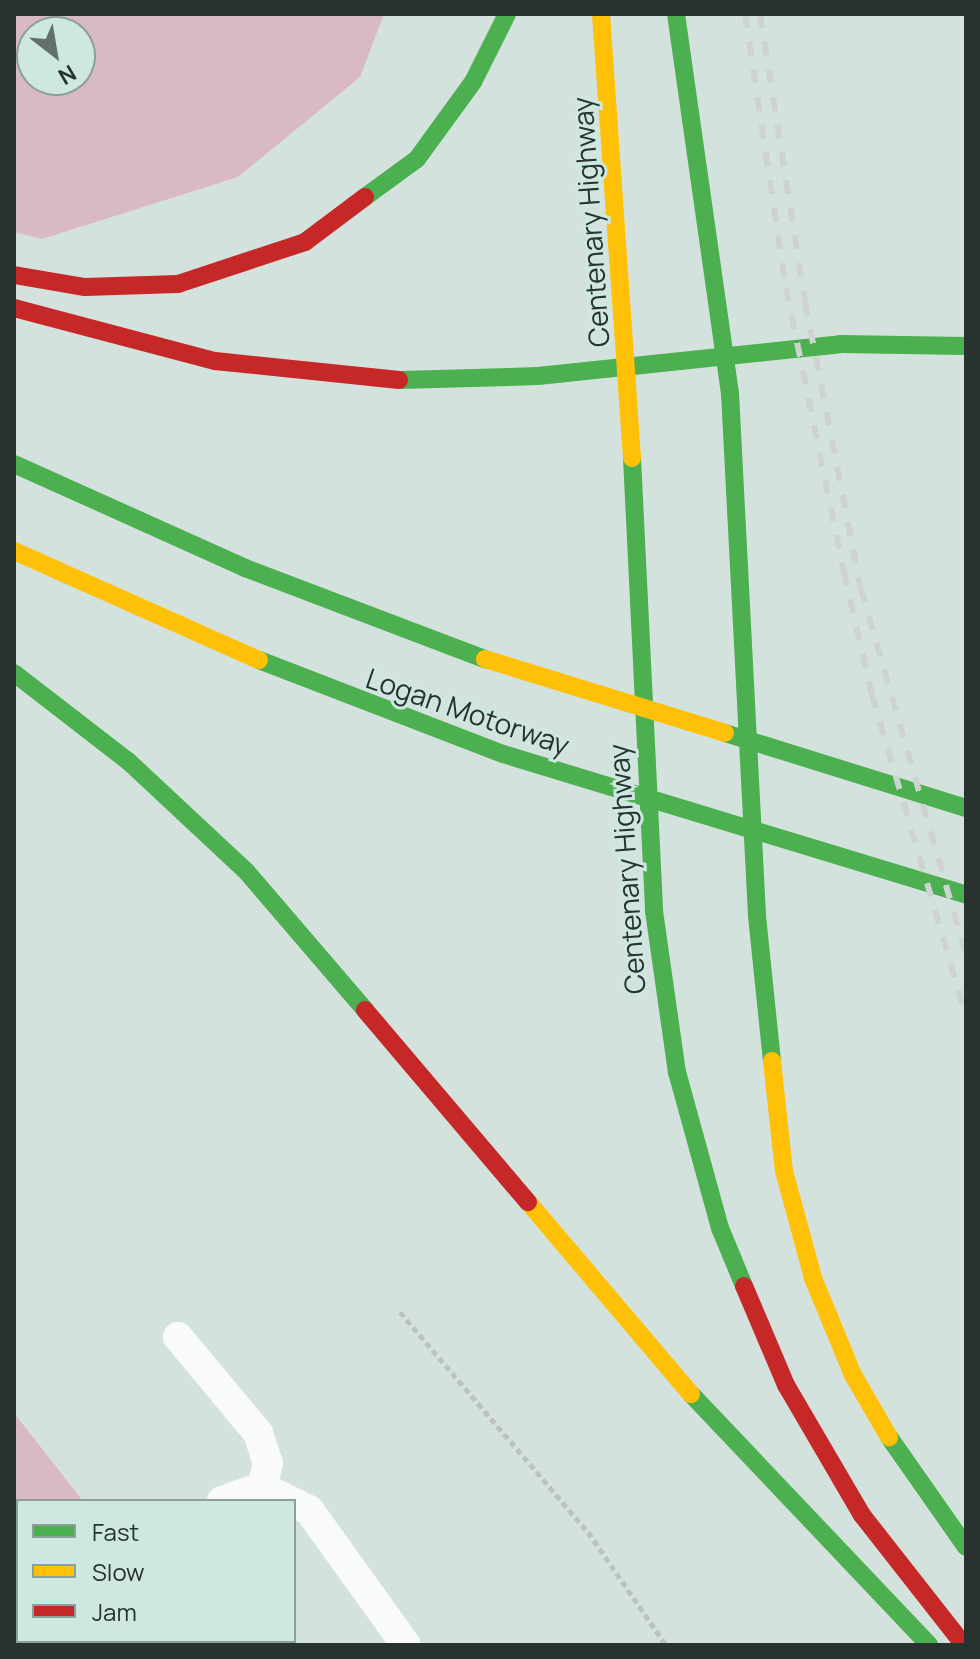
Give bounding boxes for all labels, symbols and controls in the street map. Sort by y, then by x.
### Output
north arrow [16,16,96,96]
text: N [53,58,82,92]
street label: Centenary Highway [564,96,616,348]
street label: Logan Motorway [362,660,574,762]
street label: Centenary Highway [600,743,652,995]
legend [16,1499,296,1643]
text: Fast [92,1515,139,1548]
text: Slow [92,1555,145,1588]
text: Jam [92,1595,137,1628]

